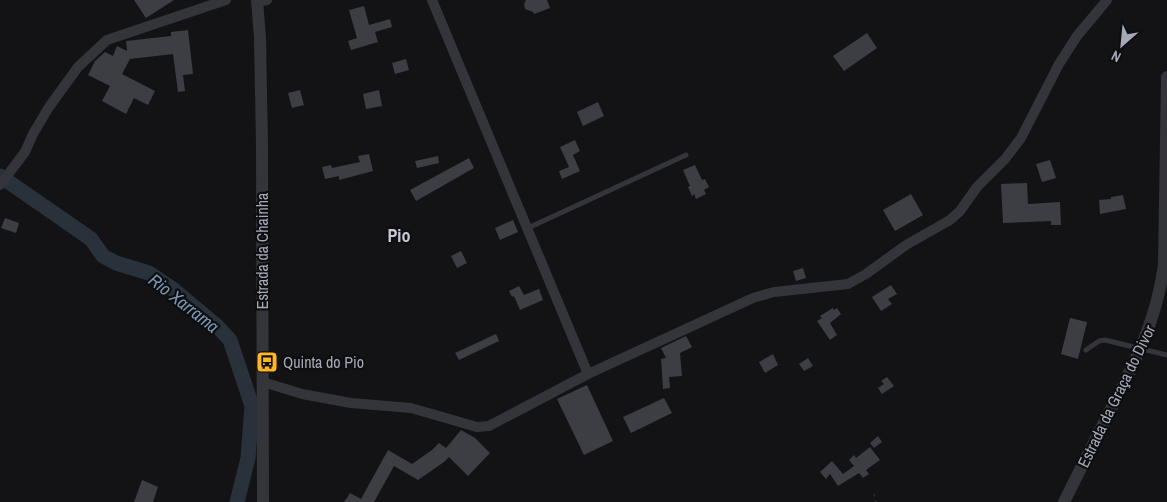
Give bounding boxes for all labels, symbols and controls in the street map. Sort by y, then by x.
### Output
north arrow [1097,20,1147,70]
text: N [1108,47,1124,66]
street label: Estrada da Chainha [251,192,273,309]
district label: Pio [388,223,410,248]
water label: Rio Xarrama [143,268,225,338]
street label: Estrada da Graça do Divor [1072,320,1160,471]
bus stop icon: Quinta do Pio [255,350,279,374]
place label: Quinta do Pio [283,351,364,373]

